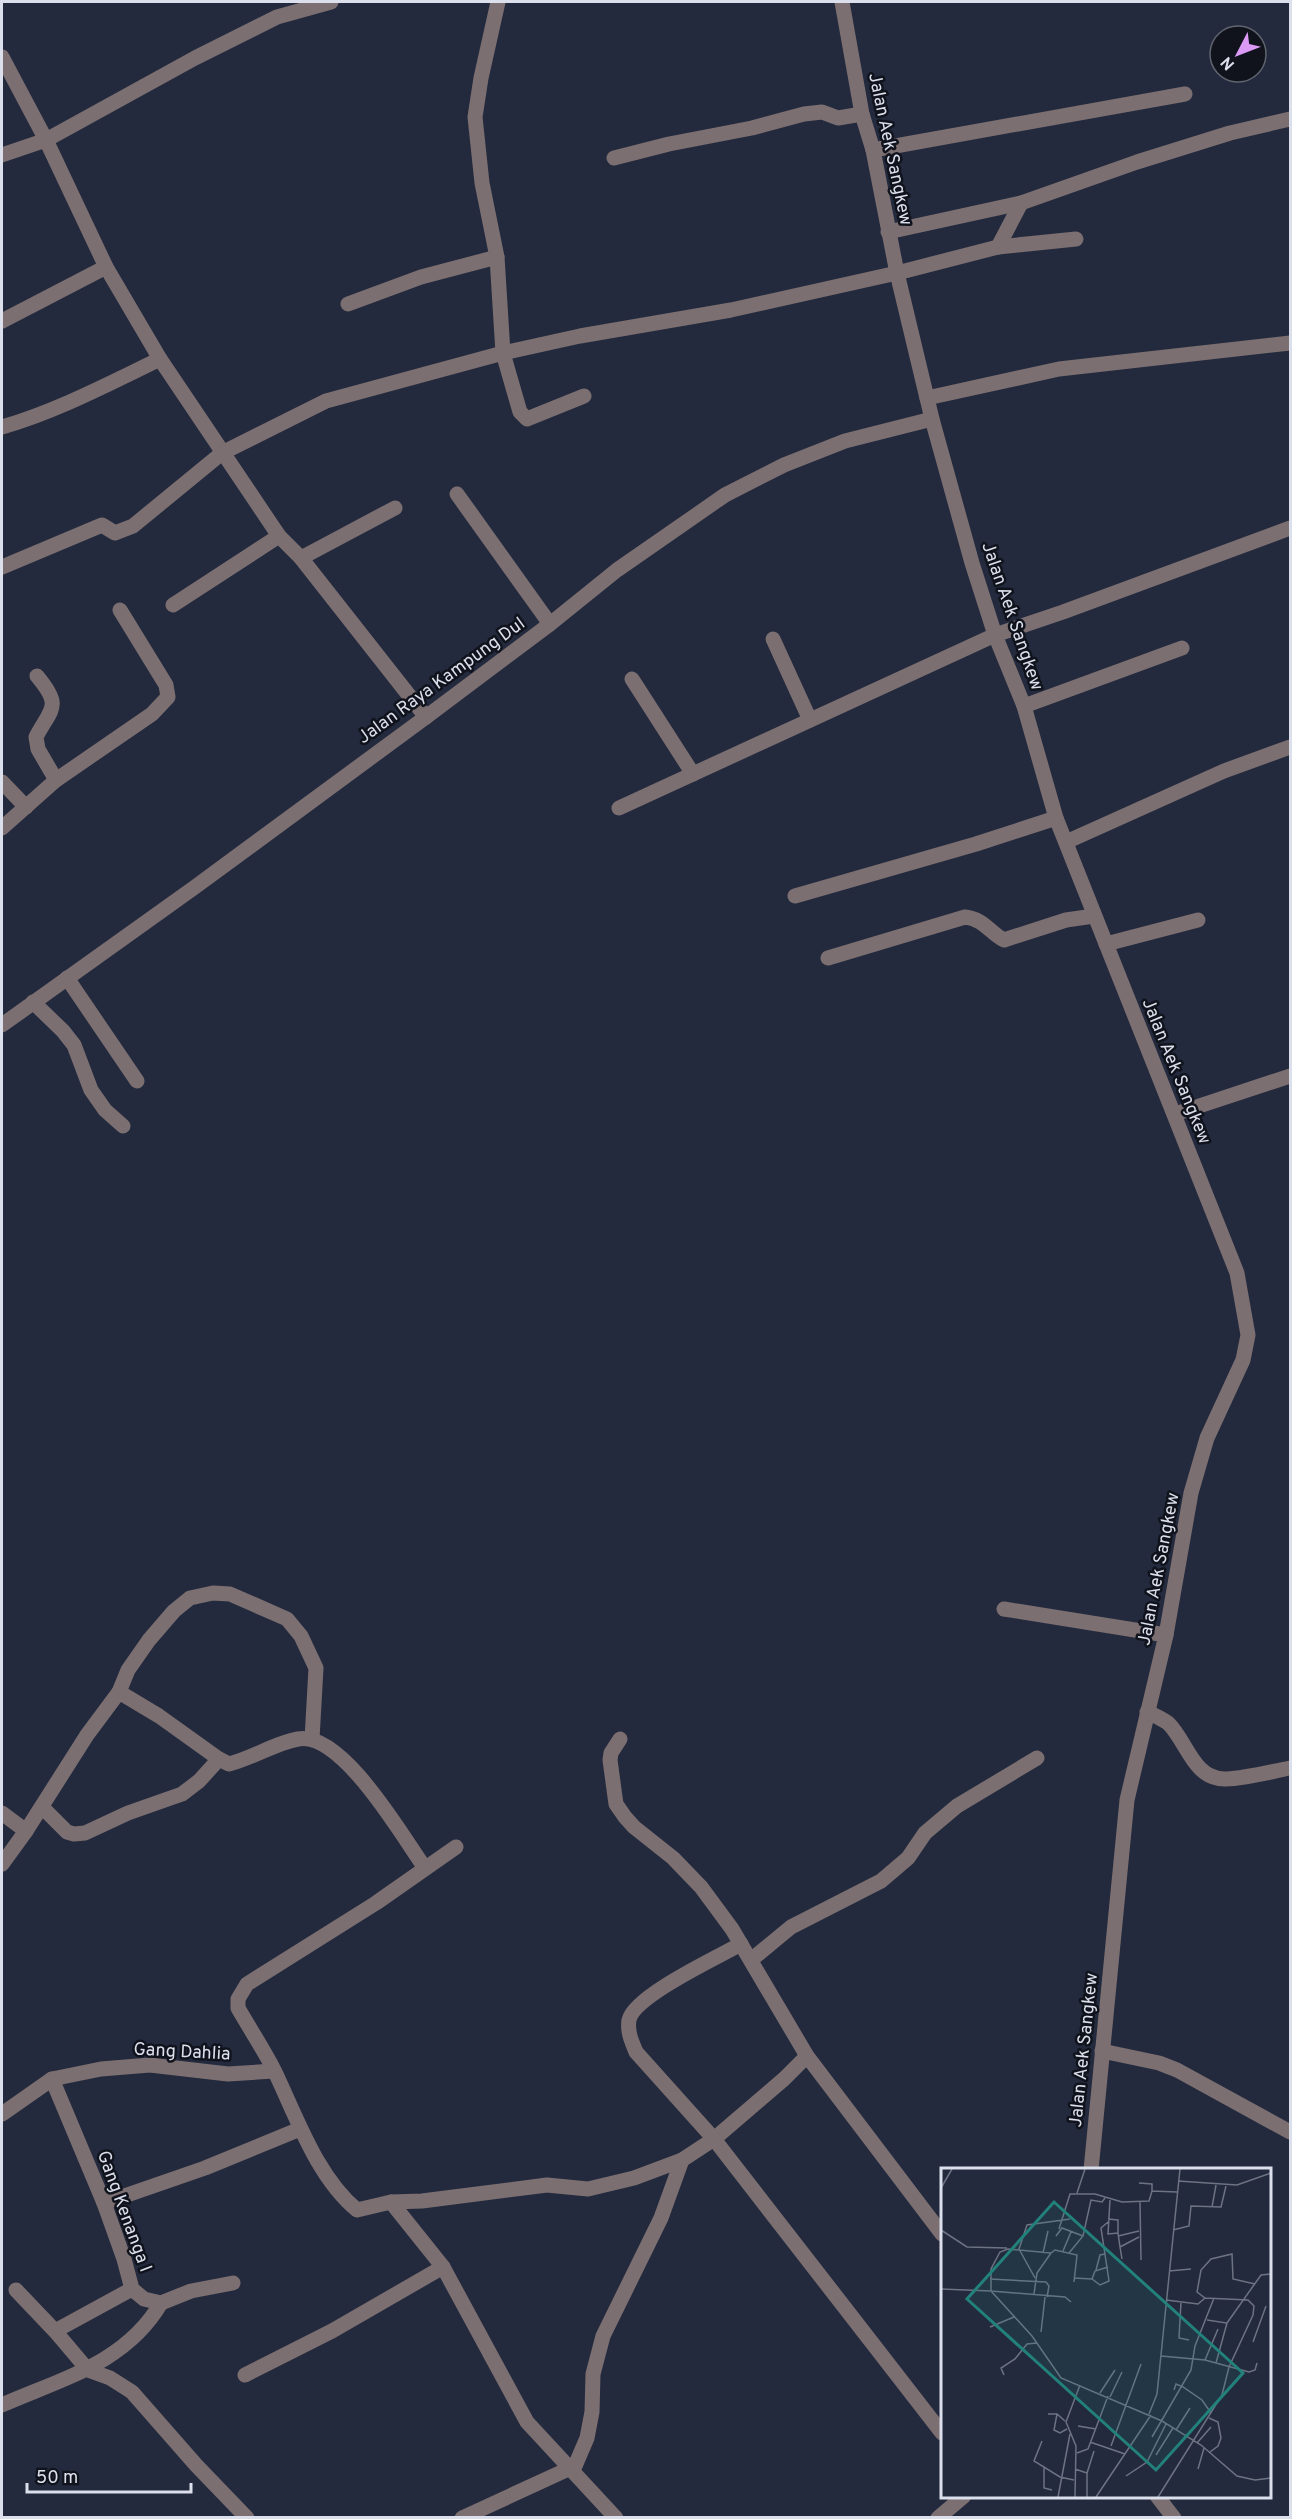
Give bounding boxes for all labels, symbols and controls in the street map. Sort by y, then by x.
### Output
north arrow [1208,24,1268,84]
text: N [1217,52,1240,74]
street label: Jalan Aek Sangkew [862,71,917,228]
street label: Jalan Aek Sangkew [975,539,1048,694]
street label: Jalan Raya Kampung Dul [354,613,530,750]
street label: Jalan Aek Sangkew [1136,995,1215,1148]
street label: Jalan Aek Sangkew [1133,1491,1186,1648]
street label: Jalan Aek Sangkew [1065,1972,1104,2129]
street label: Gang Dahlia [133,2038,231,2067]
street label: Gang Kenanga I [91,2148,156,2275]
inset map [941,2168,1271,2498]
scale bar [27,2456,190,2494]
text: 50 m [36,2467,78,2490]

